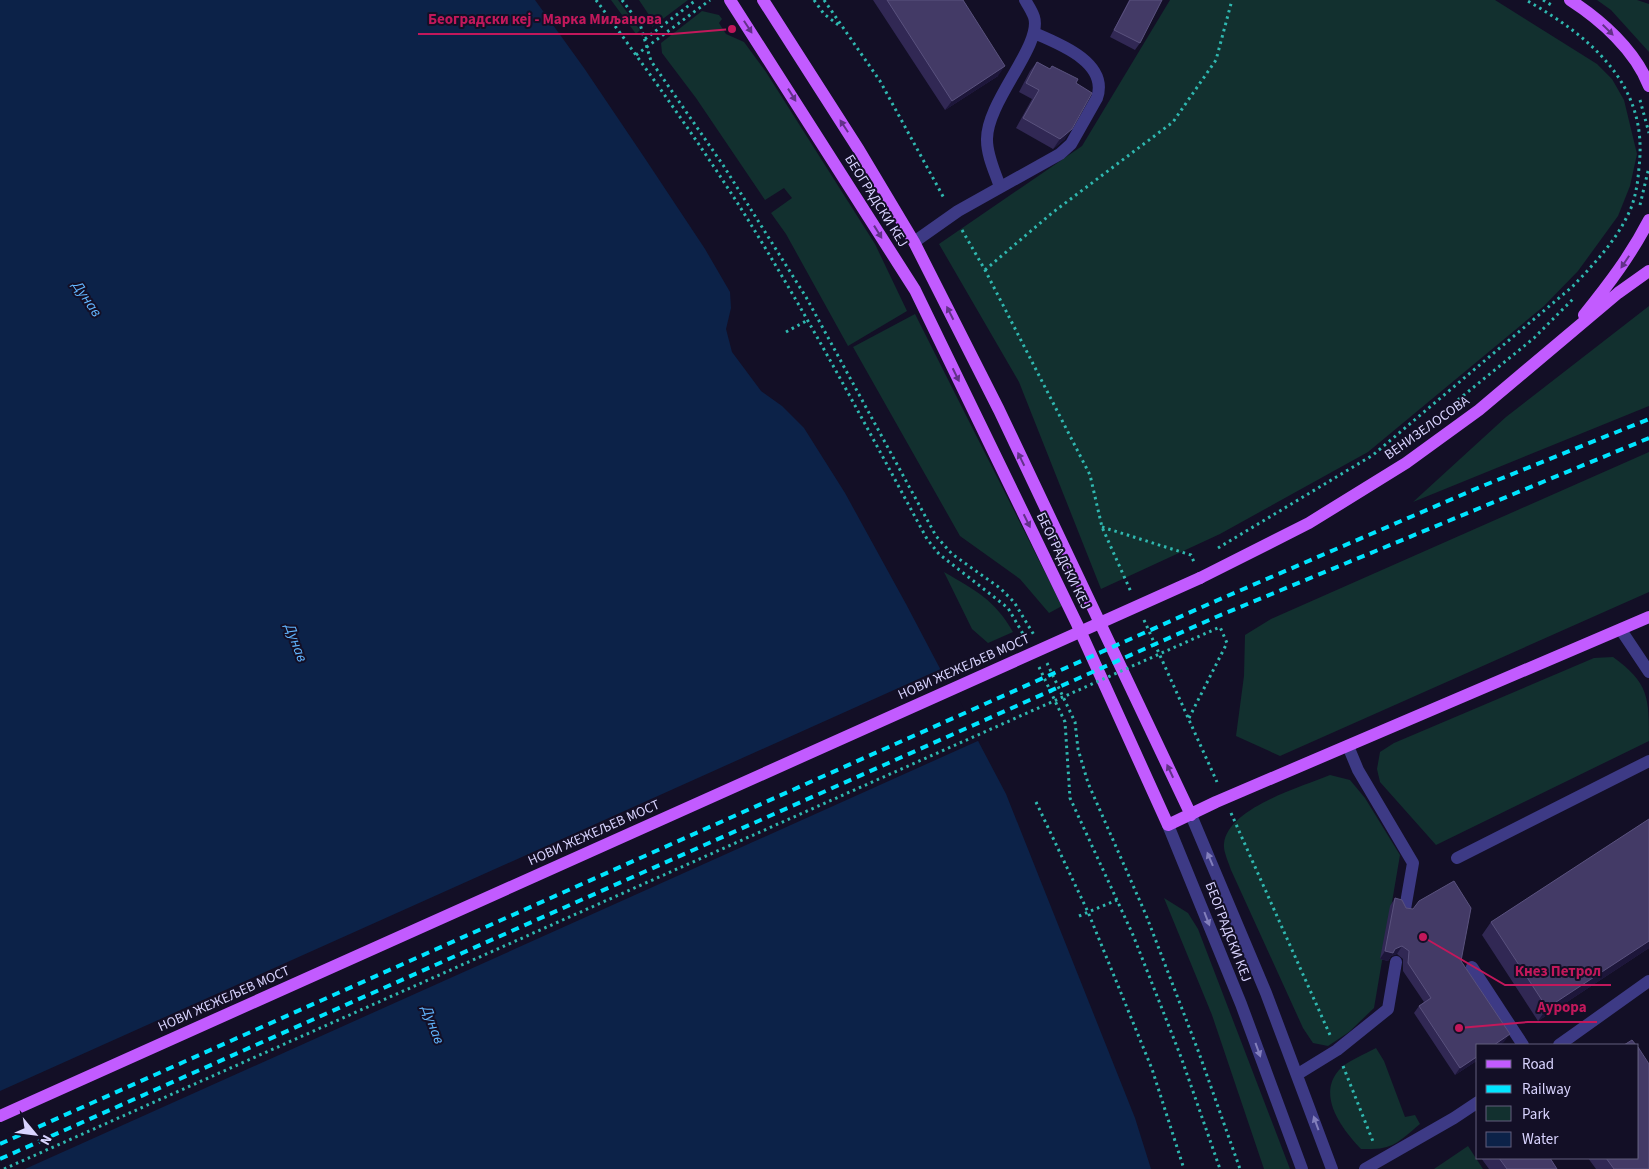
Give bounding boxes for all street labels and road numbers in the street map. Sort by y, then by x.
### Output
street label: БЕОГРАДСКИ КЕЈ [839,151,913,251]
street label: ВЕНИЗЕЛОСОВА [1380,391,1474,465]
street label: БЕОГРАДСКИ КЕЈ [1031,509,1095,613]
street label: НОВИ ЖЕЖЕЉЕВ МОСТ [895,629,1034,705]
street label: НОВИ ЖЕЖЕЉЕВ МОСТ [525,795,664,871]
street label: БЕОГРАДСКИ КЕЈ [1200,879,1256,985]
street label: НОВИ ЖЕЖЕЉЕВ МОСТ [155,961,294,1037]

